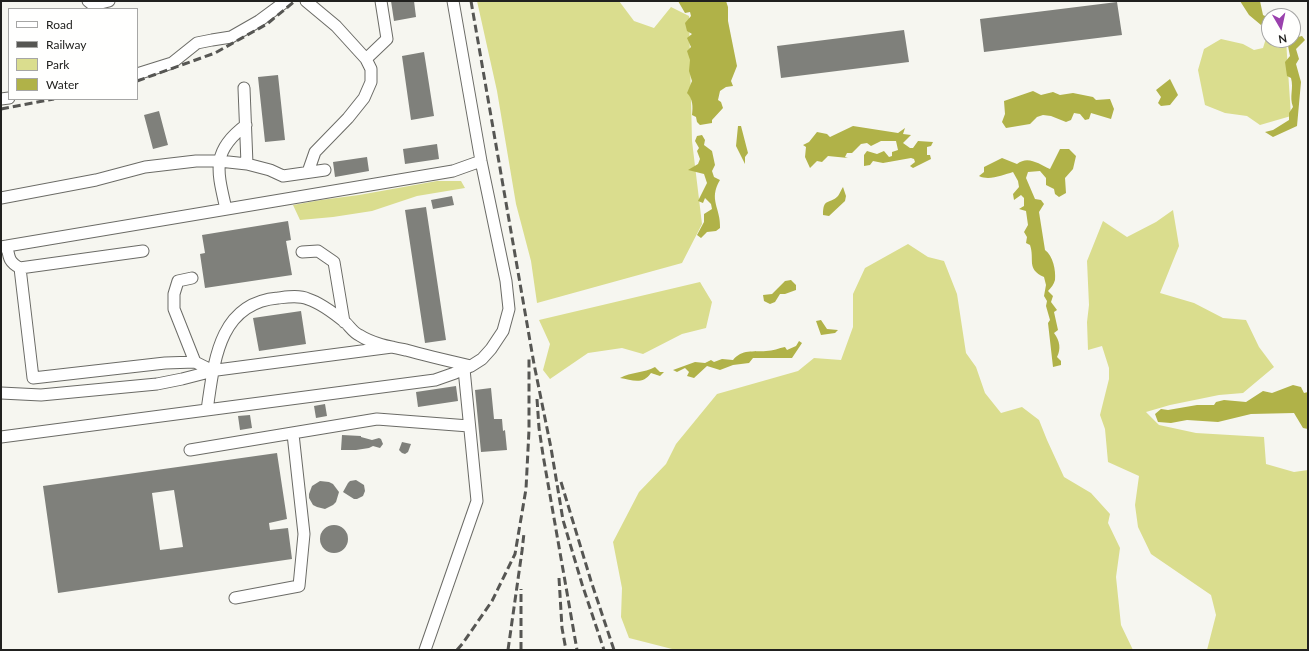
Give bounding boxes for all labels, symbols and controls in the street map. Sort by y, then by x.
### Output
legend [8,8,138,100]
north arrow [1261,8,1301,48]
text: Road [46,17,73,32]
text: N [1278,32,1288,46]
text: Railway [46,37,86,52]
text: Park [46,57,69,72]
text: Water [46,77,79,92]

